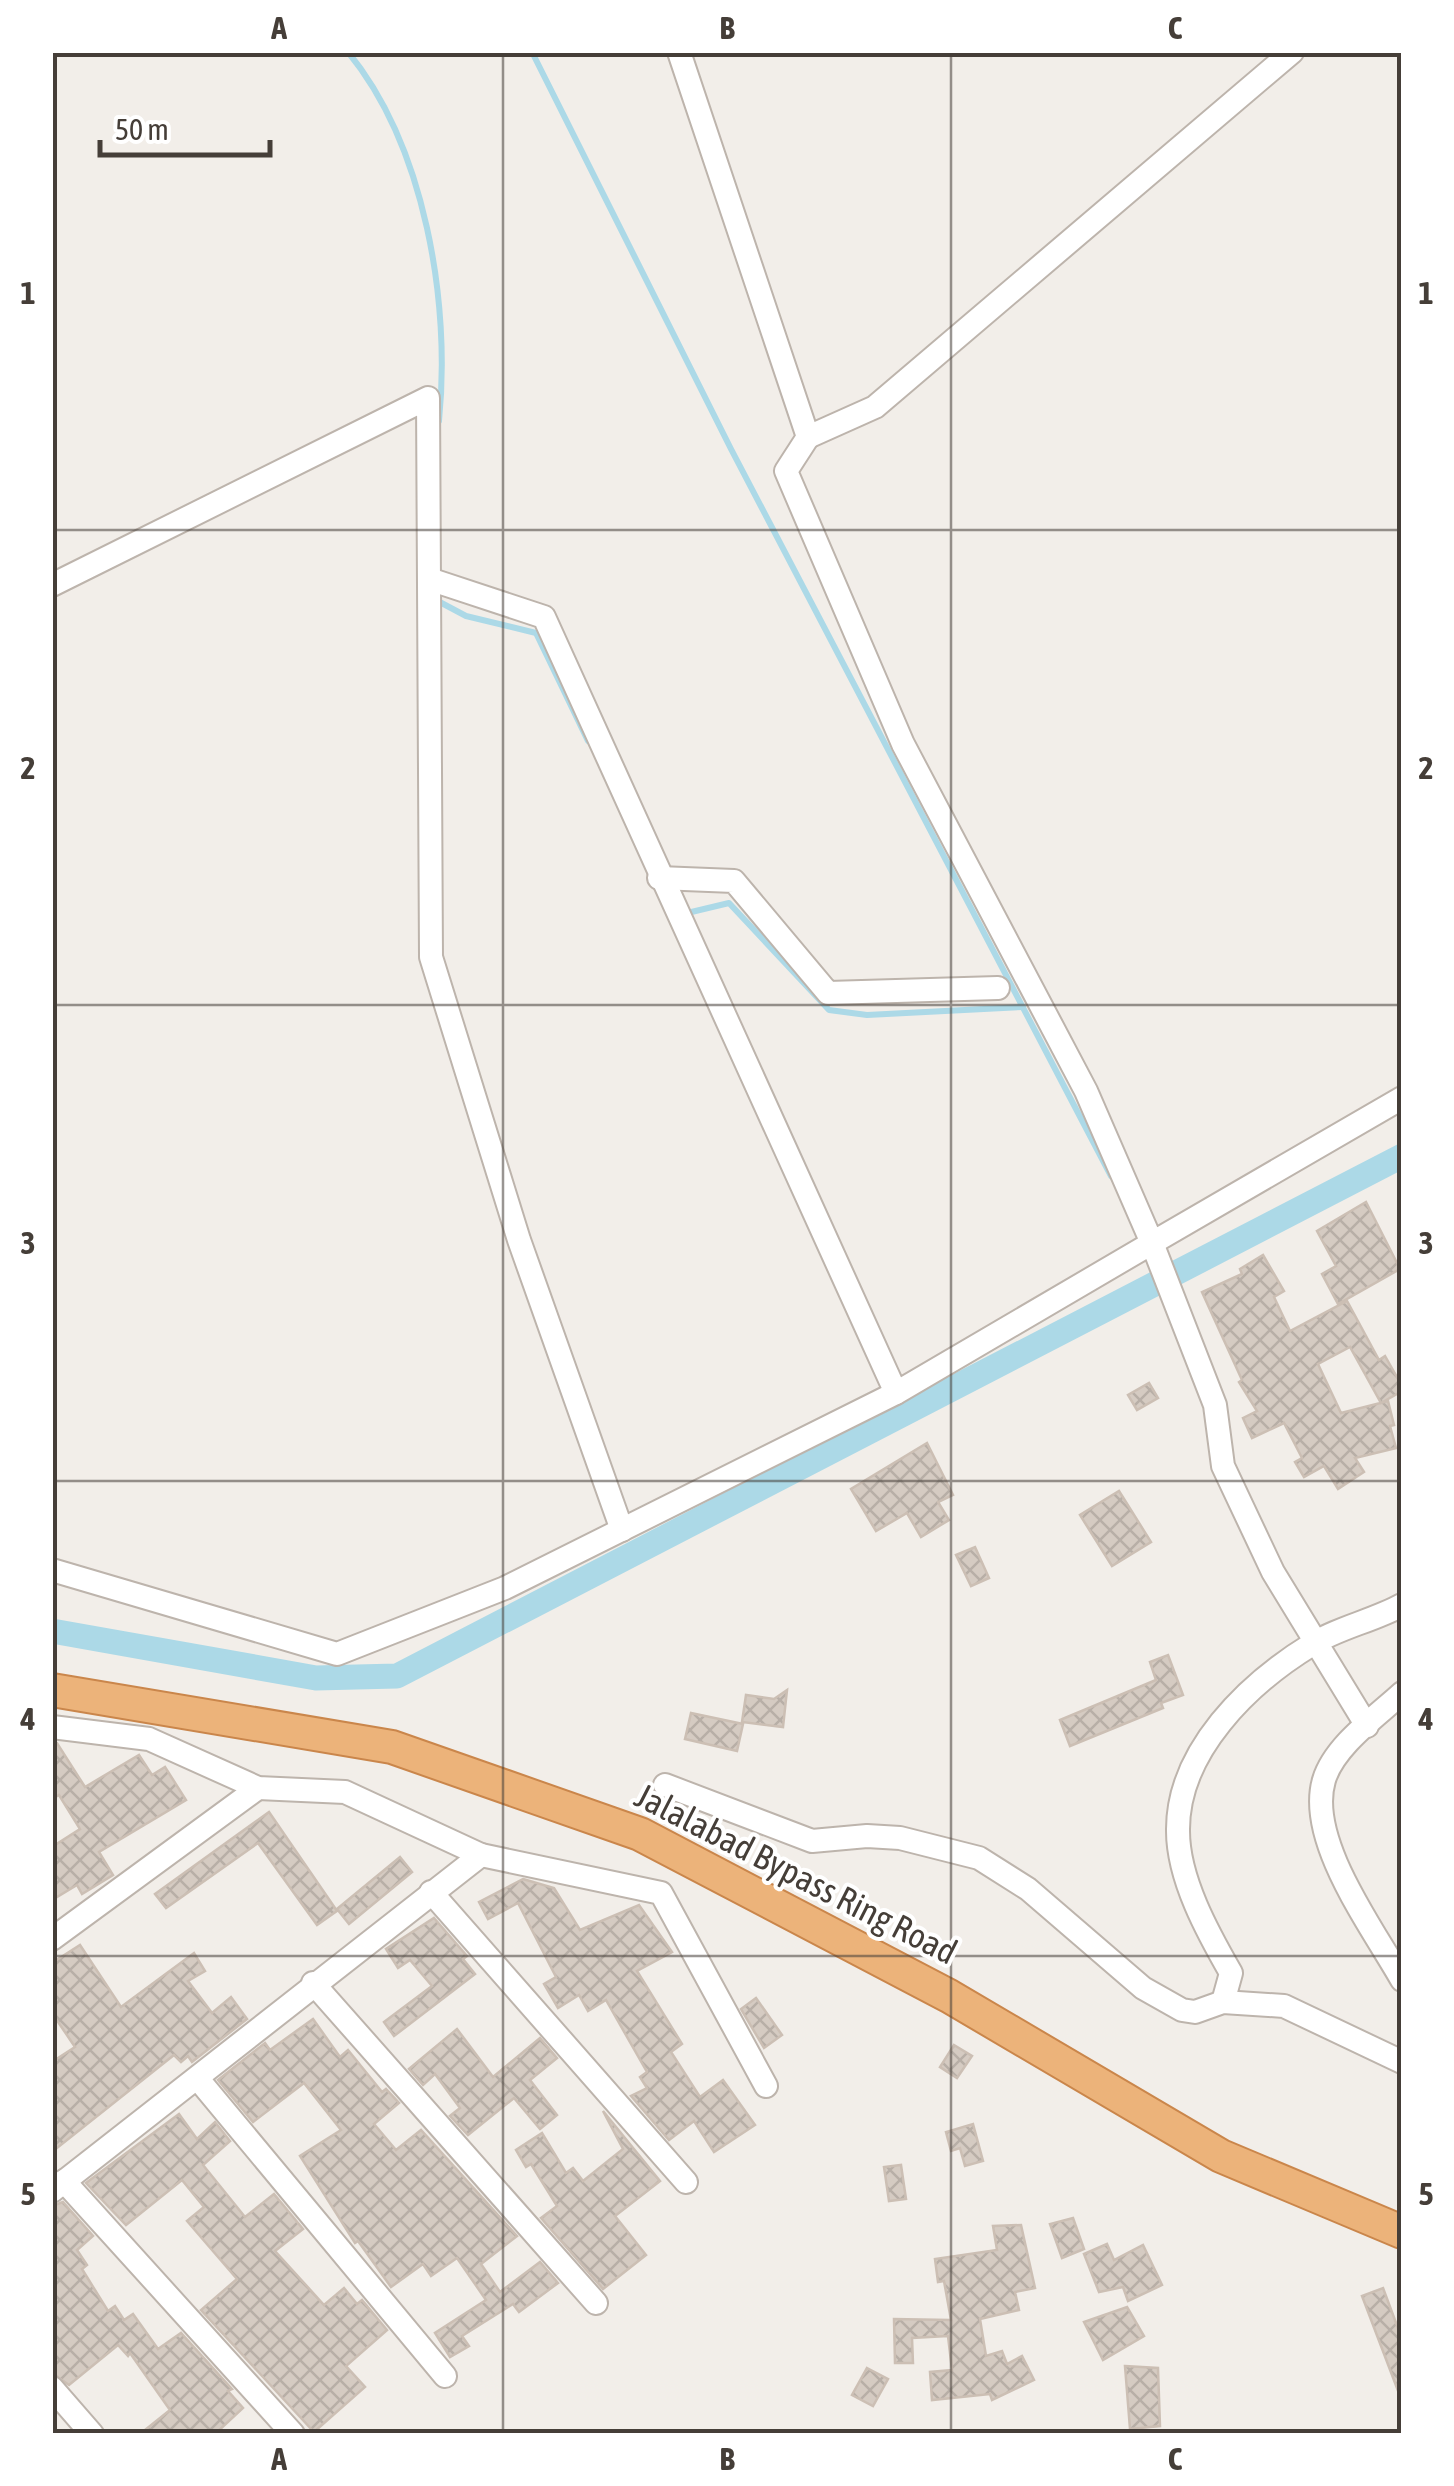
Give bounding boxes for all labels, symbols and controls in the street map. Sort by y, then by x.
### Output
text: A [270,9,287,46]
text: B [719,9,735,46]
text: C [1168,9,1183,46]
scale bar [100,95,270,157]
text: 50 m [115,112,169,146]
text: 1 [20,274,36,311]
text: 1 [1418,274,1434,311]
text: 2 [20,749,36,786]
text: 2 [1418,749,1434,786]
text: 3 [20,1224,36,1261]
text: 3 [1418,1224,1434,1261]
text: 4 [19,1700,36,1737]
text: 4 [1417,1700,1434,1737]
street label: Jalalabad Bypass Ring Road [629,1775,964,1972]
text: 5 [20,2175,36,2212]
text: 5 [1418,2175,1434,2212]
text: A [270,2440,287,2477]
text: B [719,2440,735,2477]
text: C [1168,2440,1183,2477]

